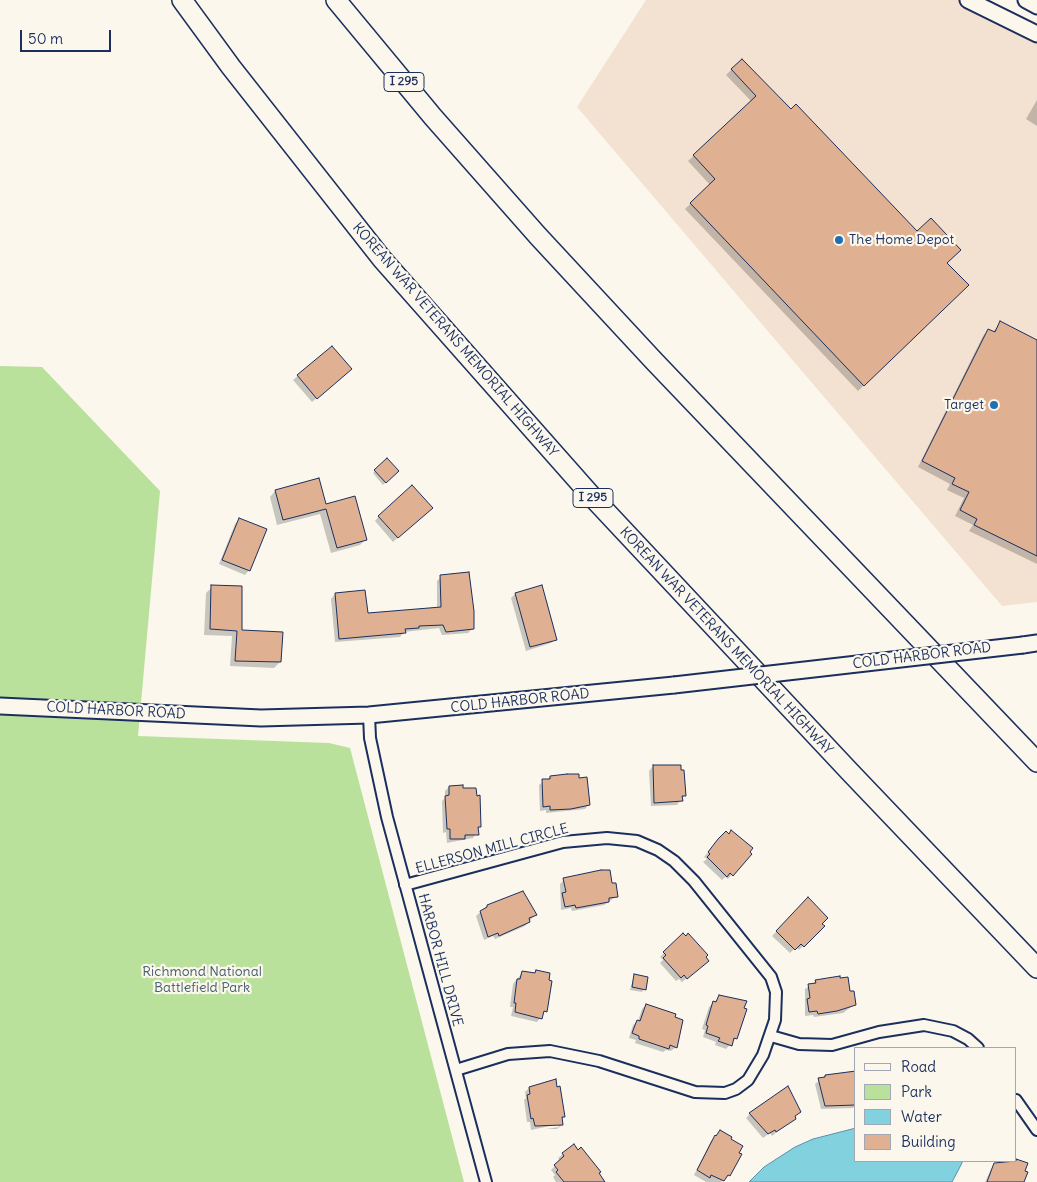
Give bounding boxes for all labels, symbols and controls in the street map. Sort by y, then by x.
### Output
scale bar [22,20,114,52]
text: 50 m [28,29,63,48]
road number: I 295 [384,72,424,91]
street label: KOREAN WAR VETERANS MEMORIAL HIGHWAY [349,220,561,460]
place label: The Home Depot [849,232,954,248]
marker: The Home Depot [833,234,845,246]
place label: Target [944,397,984,413]
marker: Target [988,399,1000,411]
road number: I 295 [573,488,613,508]
street label: KOREAN WAR VETERANS MEMORIAL HIGHWAY [616,524,836,758]
street label: COLD HARBOR ROAD [852,639,992,673]
street label: COLD HARBOR ROAD [450,685,590,717]
street label: COLD HARBOR ROAD [46,699,186,723]
street label: ELLERSON MILL CIRCLE [414,821,570,877]
street label: HARBOR HILL DRIVE [414,892,466,1028]
park label: Richmond National Battlefield Park [142,964,262,996]
legend [854,1047,1017,1162]
text: Road [901,1057,936,1076]
text: Park [901,1082,932,1101]
text: Water [901,1107,942,1126]
text: Building [901,1132,956,1151]

